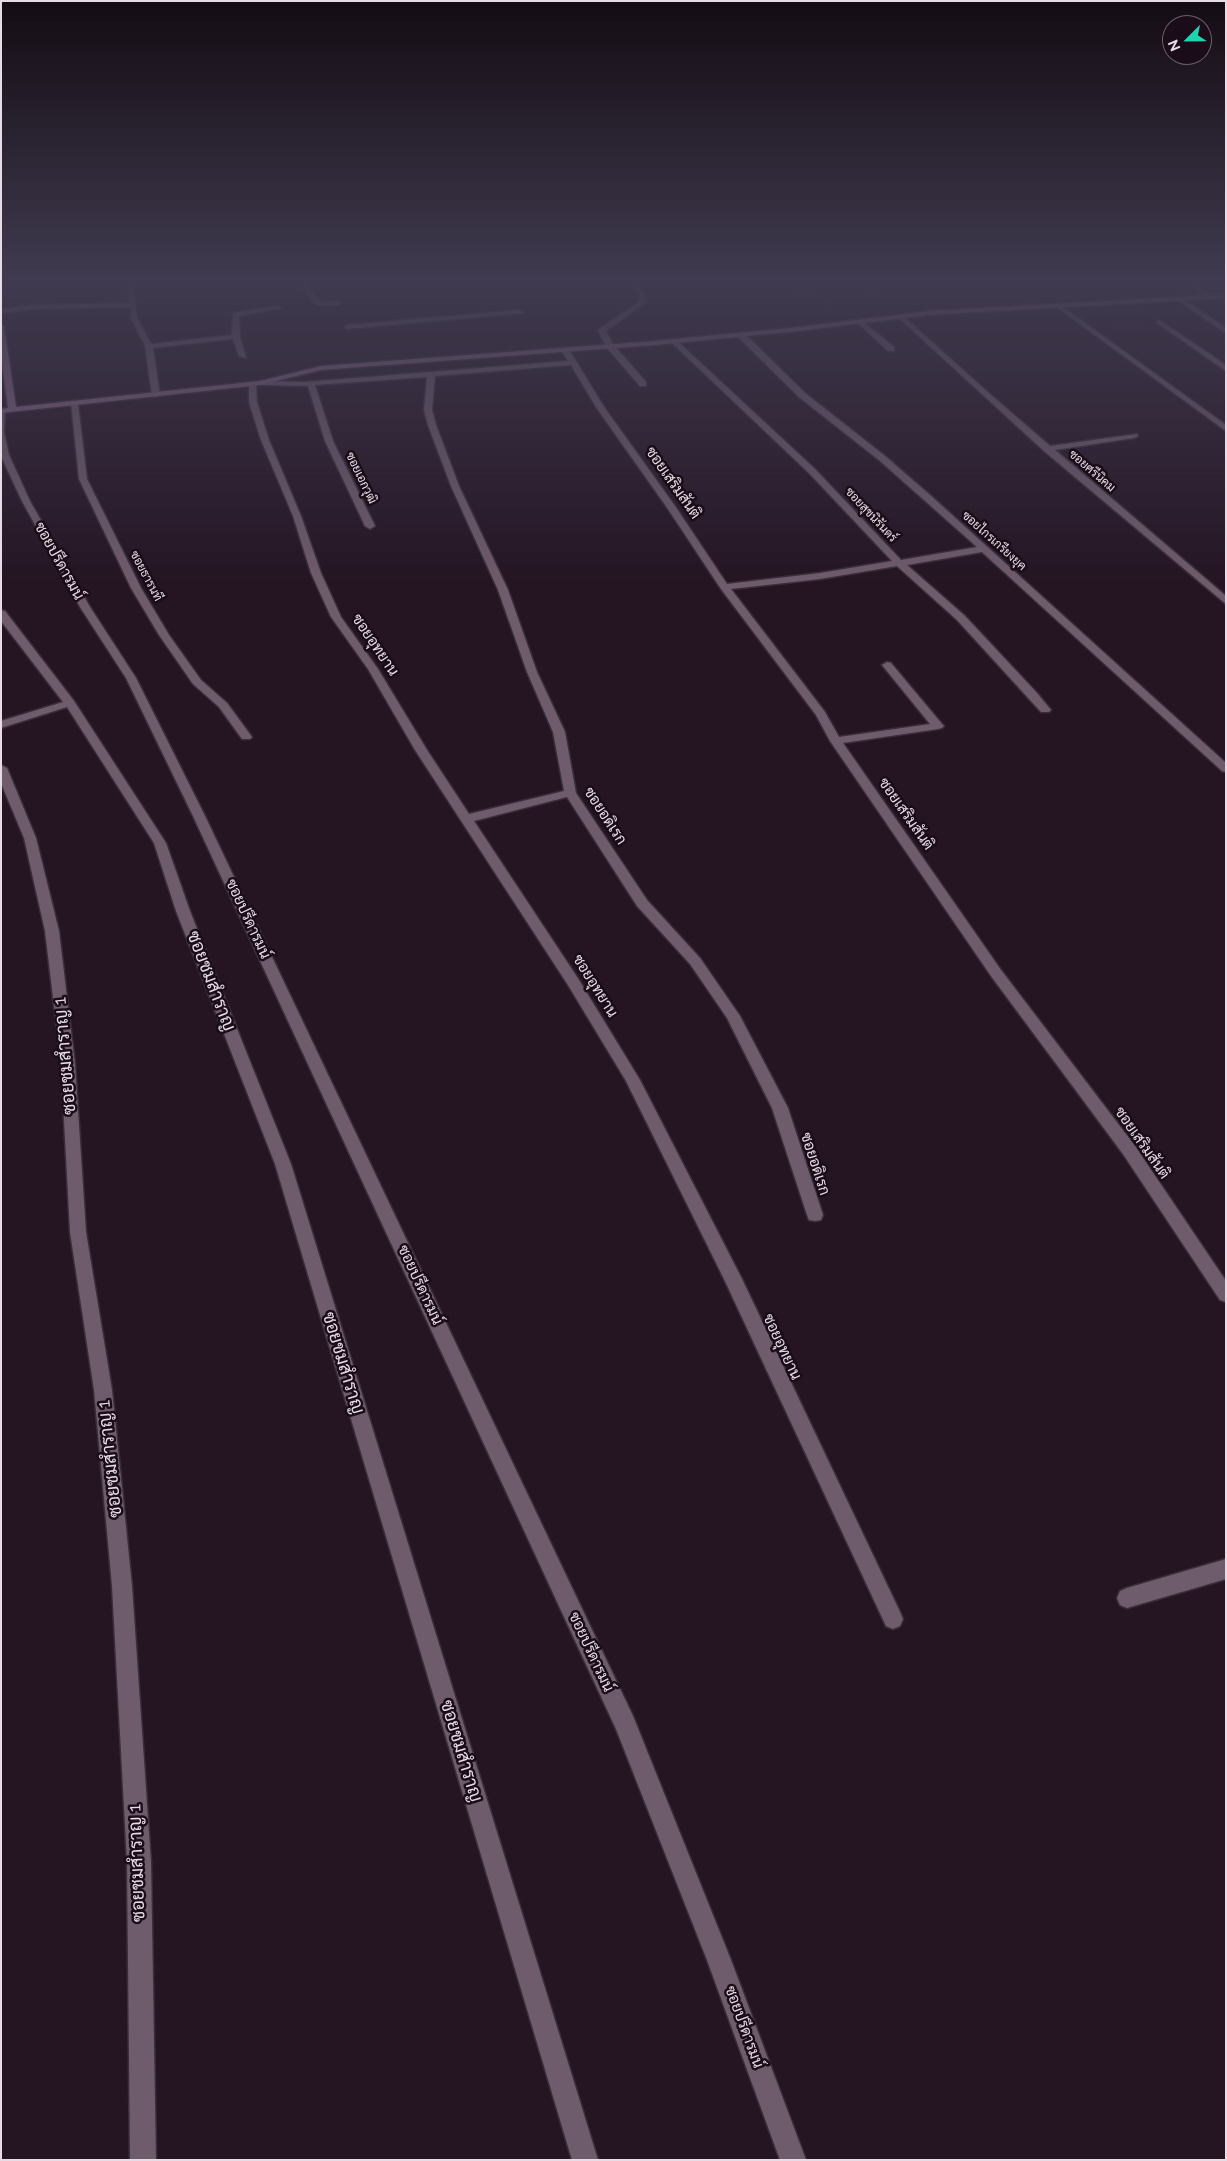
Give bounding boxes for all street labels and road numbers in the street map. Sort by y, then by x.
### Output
street label: ซอยเสริมสันติ [642,444,704,522]
street label: ซอยศรีนิคม [1066,447,1118,495]
street label: ซอยเอกวุฒิ [342,450,380,506]
street label: ซอยสุขนิรันดร์ [842,485,900,545]
street label: ซอยไกรเกรียงยุค [959,508,1029,574]
street label: ซอยปรีดารมน์ [30,519,88,603]
street label: ซอยธารนที [127,548,165,604]
street label: ซอยอุทยาน [348,611,402,679]
street label: ซอยเสริมสันติ [875,775,937,853]
street label: ซอยอดิเรก [580,784,630,848]
street label: ซอยปรีดารมน์ [222,876,274,962]
street label: ซอยชมสำราญ [182,928,240,1034]
street label: ซอยอุทยาน [569,951,621,1021]
street label: ซอยชมสำราญ 1 [49,996,81,1116]
street label: ซอยเสริมสันติ [1111,1104,1173,1182]
street label: ซอยอดิเรก [796,1130,834,1198]
street label: ซอยปรีดารมน์ [394,1242,446,1328]
street label: ซอยชมสำราญ [317,1309,369,1417]
street label: ซอยอุทยาน [759,1311,805,1383]
street label: ซอยชมสำราญ 1 [93,1399,127,1519]
street label: ซอยปรีดารมน์ [565,1609,617,1695]
street label: ซอยชมสำราญ [435,1697,487,1805]
street label: ซอยชมสำราญ 1 [124,1804,150,1922]
street label: ซอยปรีดารมน์ [721,1984,767,2070]

